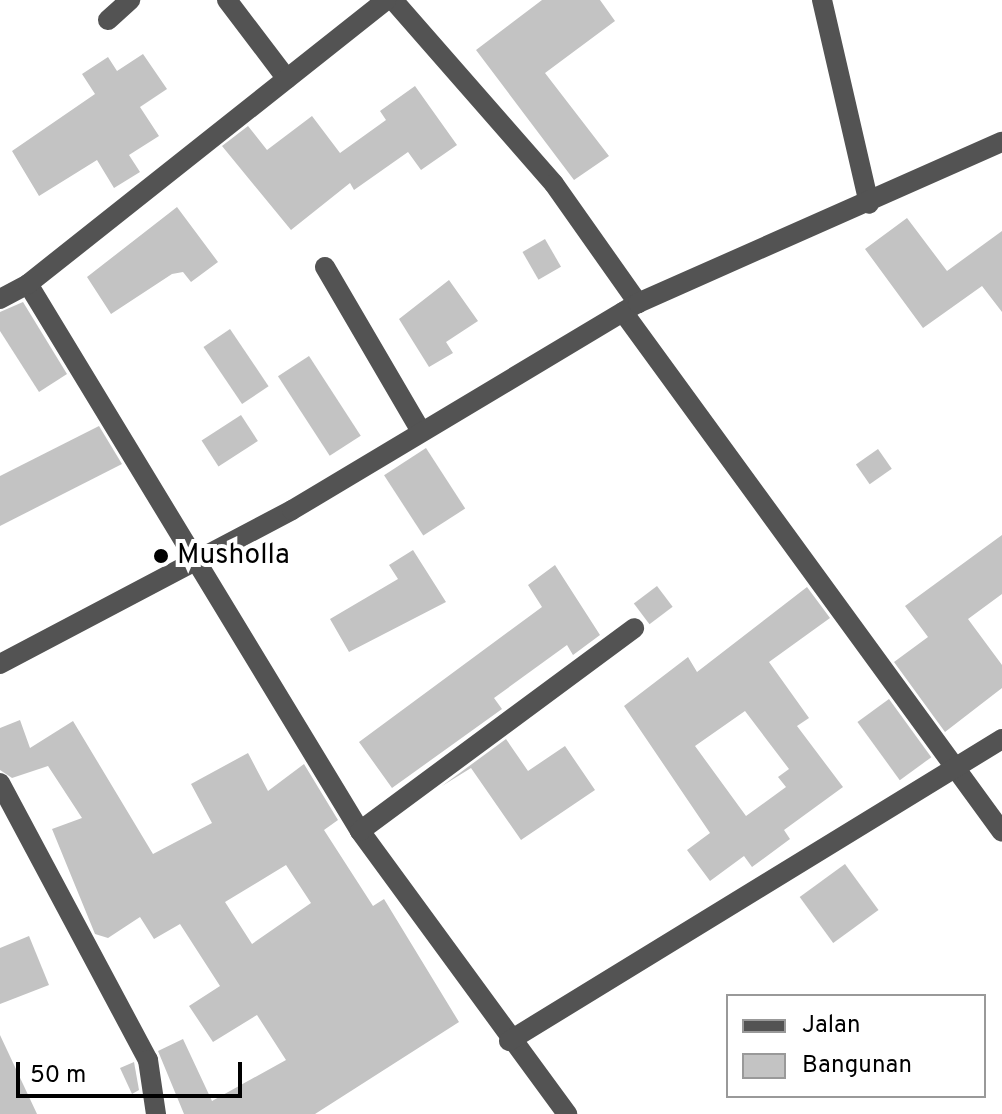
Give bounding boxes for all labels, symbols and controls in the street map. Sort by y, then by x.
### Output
place label: Musholla [177,539,290,573]
marker: Musholla [152,547,170,565]
legend [726,994,986,1098]
text: Jalan [802,1011,860,1041]
scale bar [20,1046,246,1096]
text: Bangunan [802,1051,912,1081]
text: 50 m [30,1061,86,1091]

